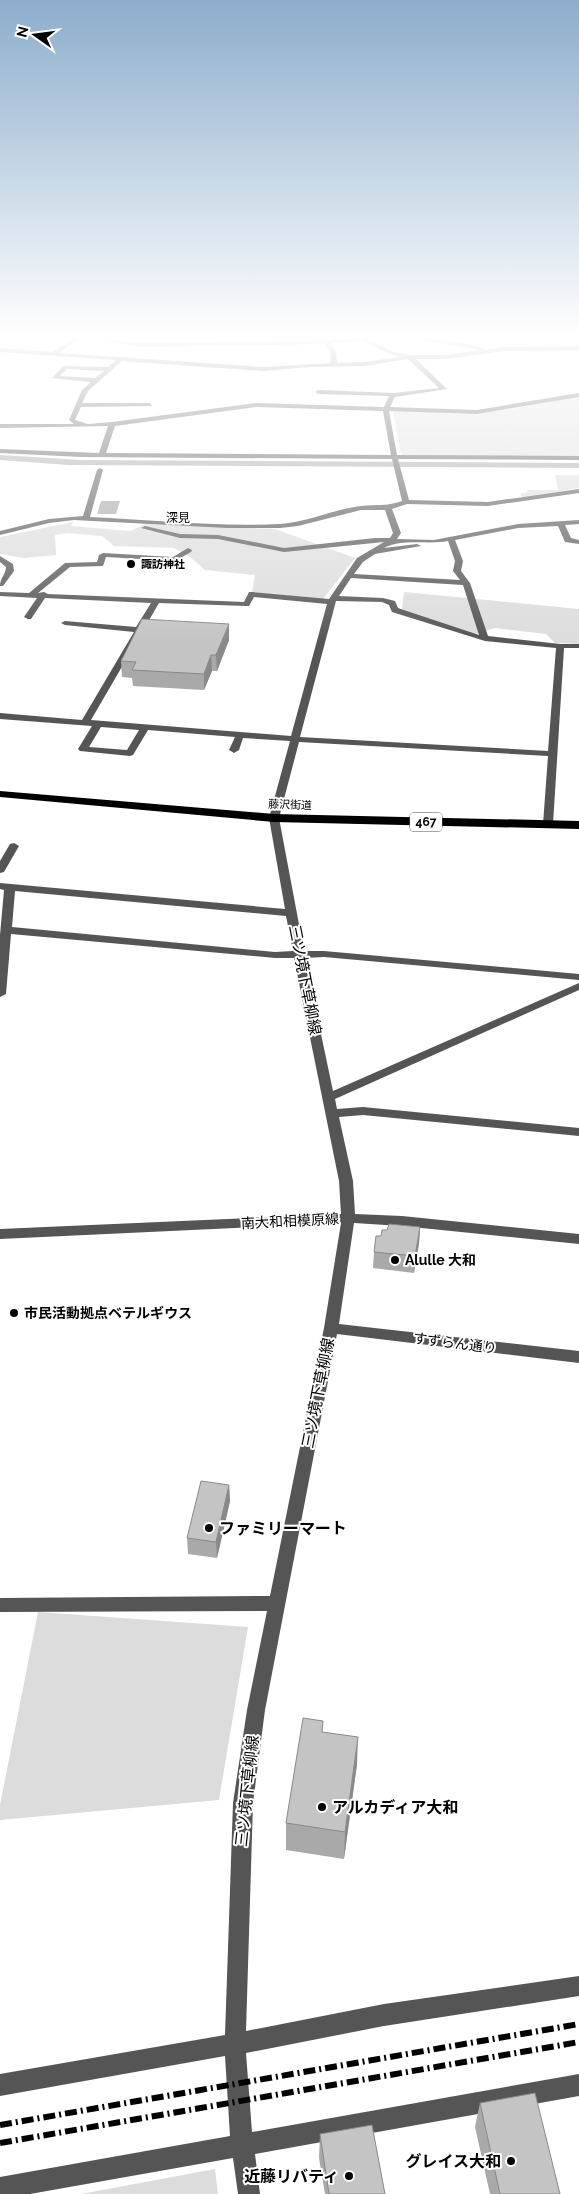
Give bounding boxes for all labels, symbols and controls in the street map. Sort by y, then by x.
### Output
north arrow [10,10,60,60]
text: N [13,25,31,39]
district label: 深見 [166,511,190,525]
marker: 諏訪神社 [125,558,137,570]
place label: 諏訪神社 [141,558,185,571]
street label: 藤沢街道 [268,798,312,812]
road number: 467 [410,812,442,832]
street label: 三ツ境下草柳線 [285,923,325,1037]
street label: 南大和相模原線 [241,1210,339,1232]
place label: Alulle 大和 [405,1252,476,1268]
marker: Alulle 大和 [389,1254,401,1266]
place label: 市民活動拠点ベテルギウス [24,1305,192,1321]
marker: 市民活動拠点ベテルギウス [8,1307,20,1319]
street label: すずらん通り [412,1330,498,1356]
street label: 三ツ境下草柳線 [298,1336,338,1450]
place label: ファミリーマート [219,1519,347,1538]
marker: ファミリーマート [203,1522,215,1534]
street label: 三ツ境下草柳線 [232,1734,262,1848]
place label: アルカディア大和 [332,1798,458,1817]
marker: アルカディア大和 [316,1801,328,1813]
place label: グレイス大和 [405,2152,501,2171]
marker: グレイス大和 [505,2155,517,2167]
place label: 近藤リバティ [244,2167,339,2186]
marker: 近藤リバティ [343,2170,355,2182]

